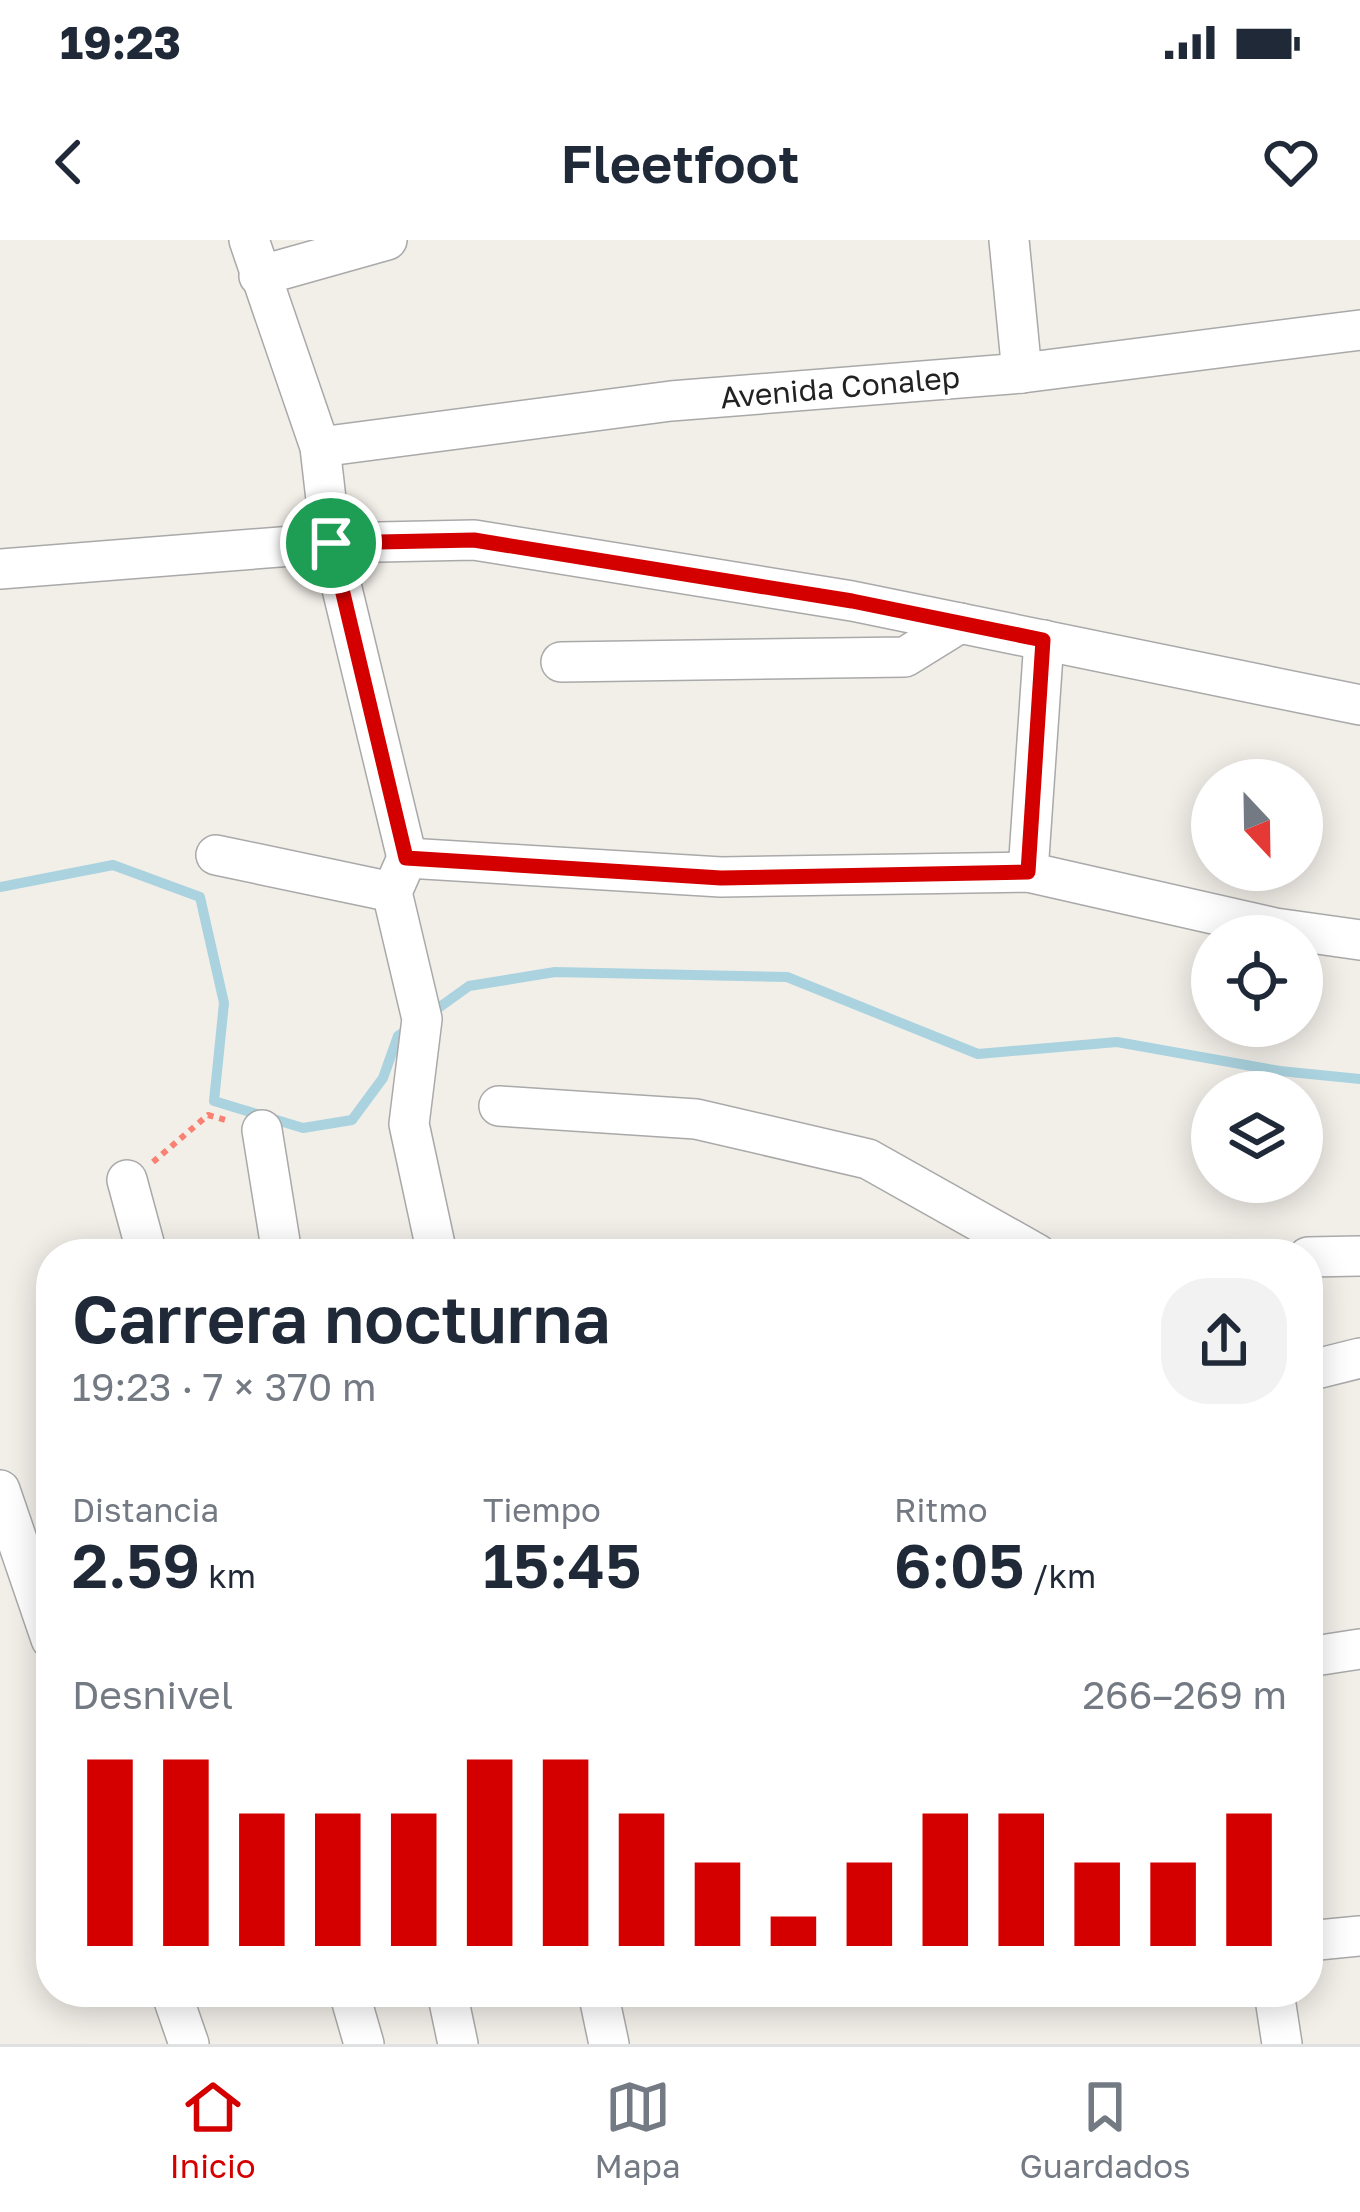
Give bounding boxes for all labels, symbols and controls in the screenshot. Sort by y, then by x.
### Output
text: 19:23 [60,15,181,69]
icon: back [36,129,102,195]
icon: heart [1258,129,1324,195]
text: Fleetfoot [560,130,800,195]
street label: Avenida Conalep [719,359,961,415]
pin [280,492,382,594]
icon: arrive [298,510,364,576]
north arrow [1191,759,1323,891]
map controls [1191,759,1323,1203]
button: locate [1191,915,1323,1047]
button: layers [1191,1071,1323,1203]
text: Carrera nocturna [72,1278,610,1358]
button: share [1161,1278,1287,1404]
text: 19:23 · 7 × 370 m [72,1363,376,1410]
text: Distancia [72,1490,219,1529]
text: Tiempo [483,1490,601,1529]
text: Ritmo [894,1490,988,1529]
text: 2.59 [72,1529,200,1601]
text: 15:45 [483,1529,641,1601]
text: 6:05 [894,1529,1024,1601]
text: km [200,1556,256,1595]
text: /km [1024,1556,1096,1595]
text: Desnivel [72,1671,233,1718]
text: 266–269 m [1082,1671,1287,1718]
tab: Inicio [169,2074,256,2185]
tab: Mapa [595,2074,681,2185]
tab: Guardados [1020,2074,1190,2185]

